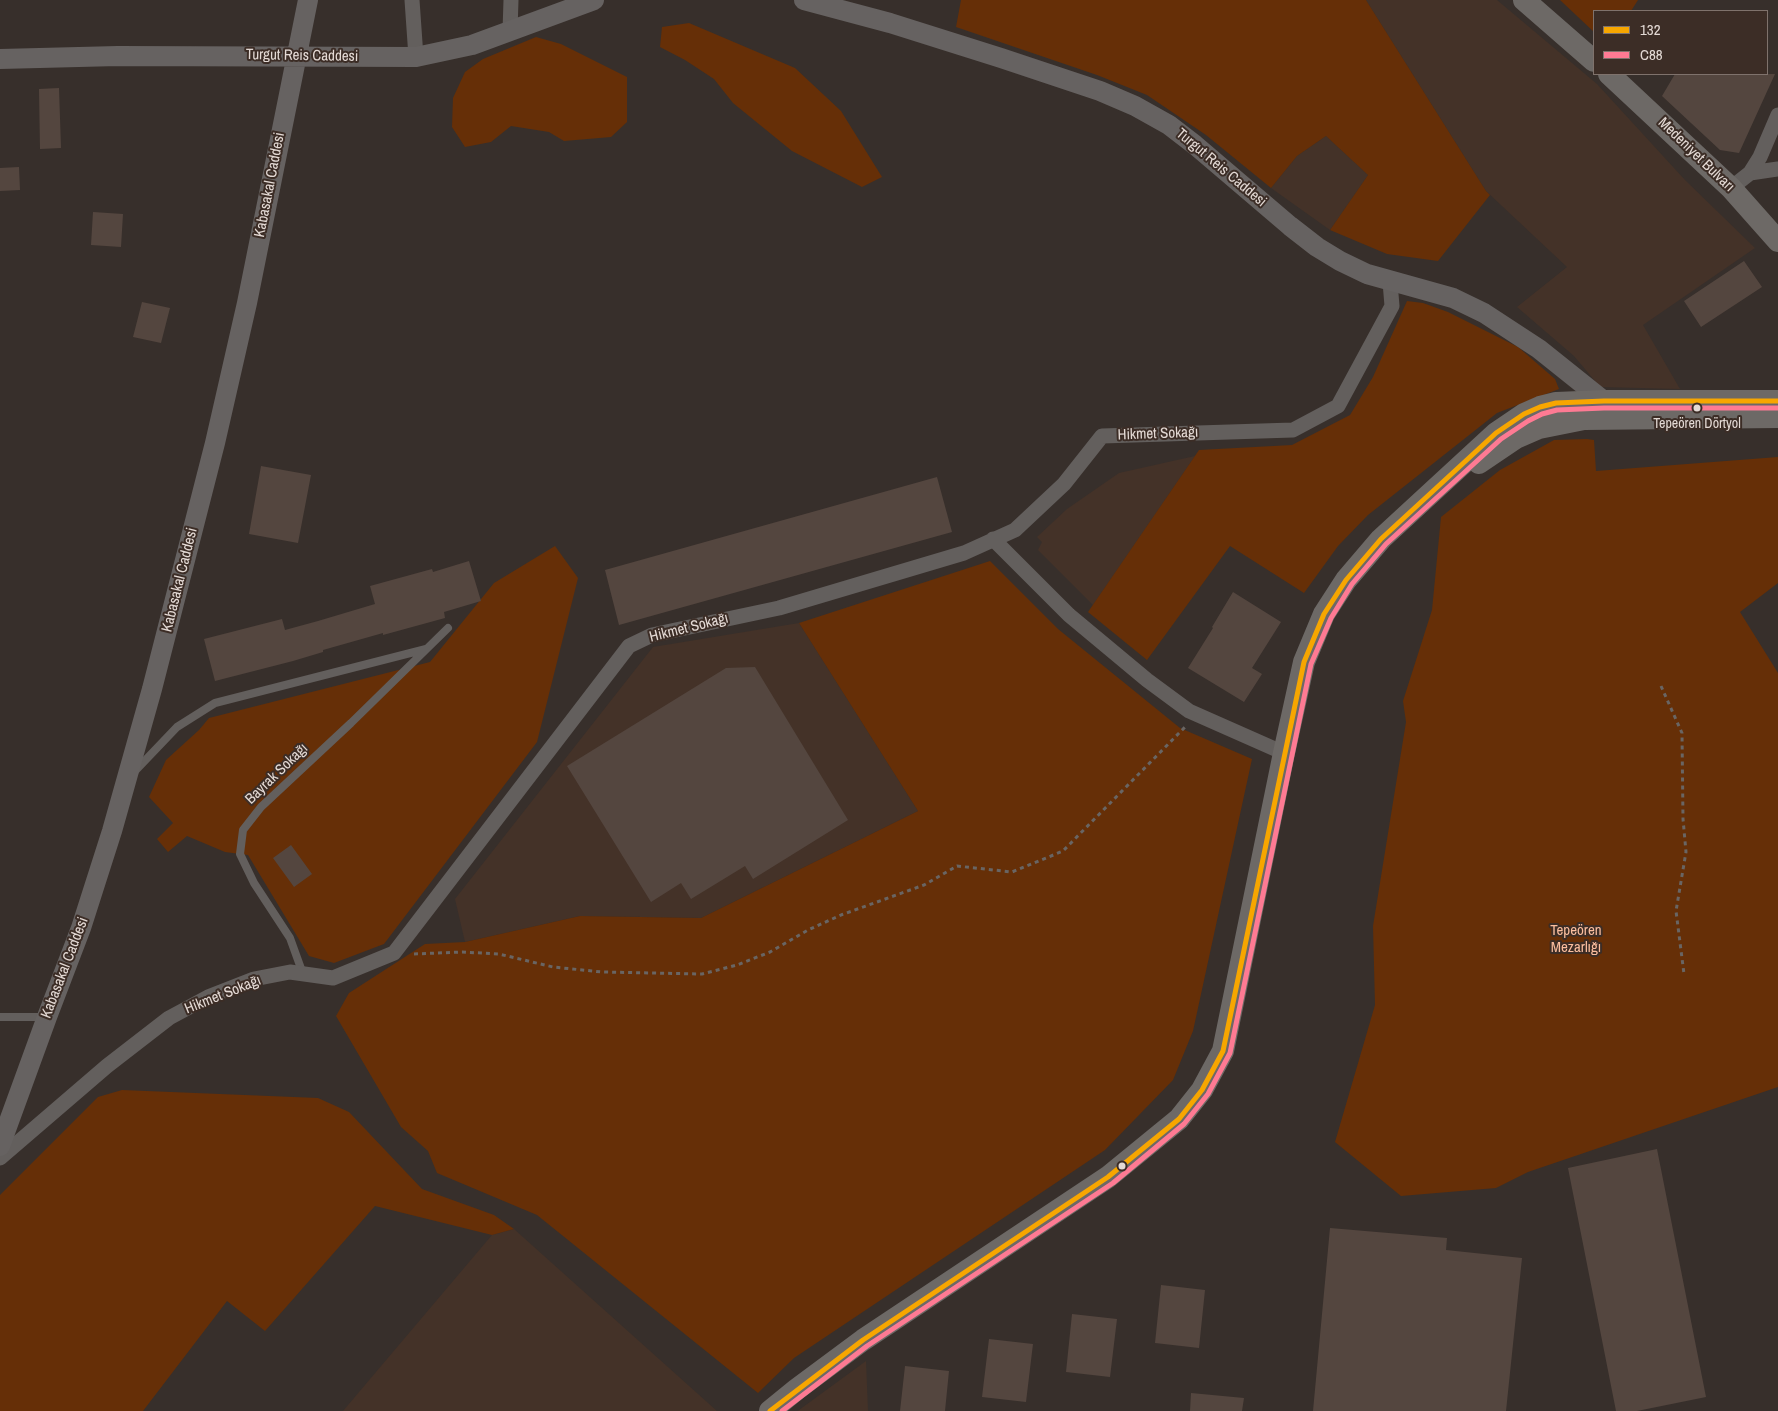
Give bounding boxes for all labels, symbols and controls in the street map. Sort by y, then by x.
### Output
legend [1593,10,1768,75]
text: 132 [1640,19,1661,40]
text: C88 [1640,44,1663,65]
street label: Turgut Reis Caddesi [246,46,358,66]
street label: Medeniyet Bulvarı [1654,114,1738,196]
street label: Turgut Reis Caddesi [1172,125,1270,211]
street label: Kabasakal Caddesi [251,131,289,239]
marker: Tepeören Dörtyol [1692,403,1702,413]
place label: Tepeören Dörtyol [1653,416,1741,432]
street label: Hikmet Sokağı [1117,424,1199,444]
street label: Kabasakal Caddesi [158,526,202,634]
street label: Hikmet Sokağı [648,610,730,646]
street label: Bayrak Sokağı [242,740,312,808]
street label: Kabasakal Caddesi [37,915,93,1021]
park label: Tepeören Mezarlığı [1550,922,1602,957]
street label: Hikmet Sokağı [182,972,264,1018]
unlabelled marker [1117,1161,1127,1171]

